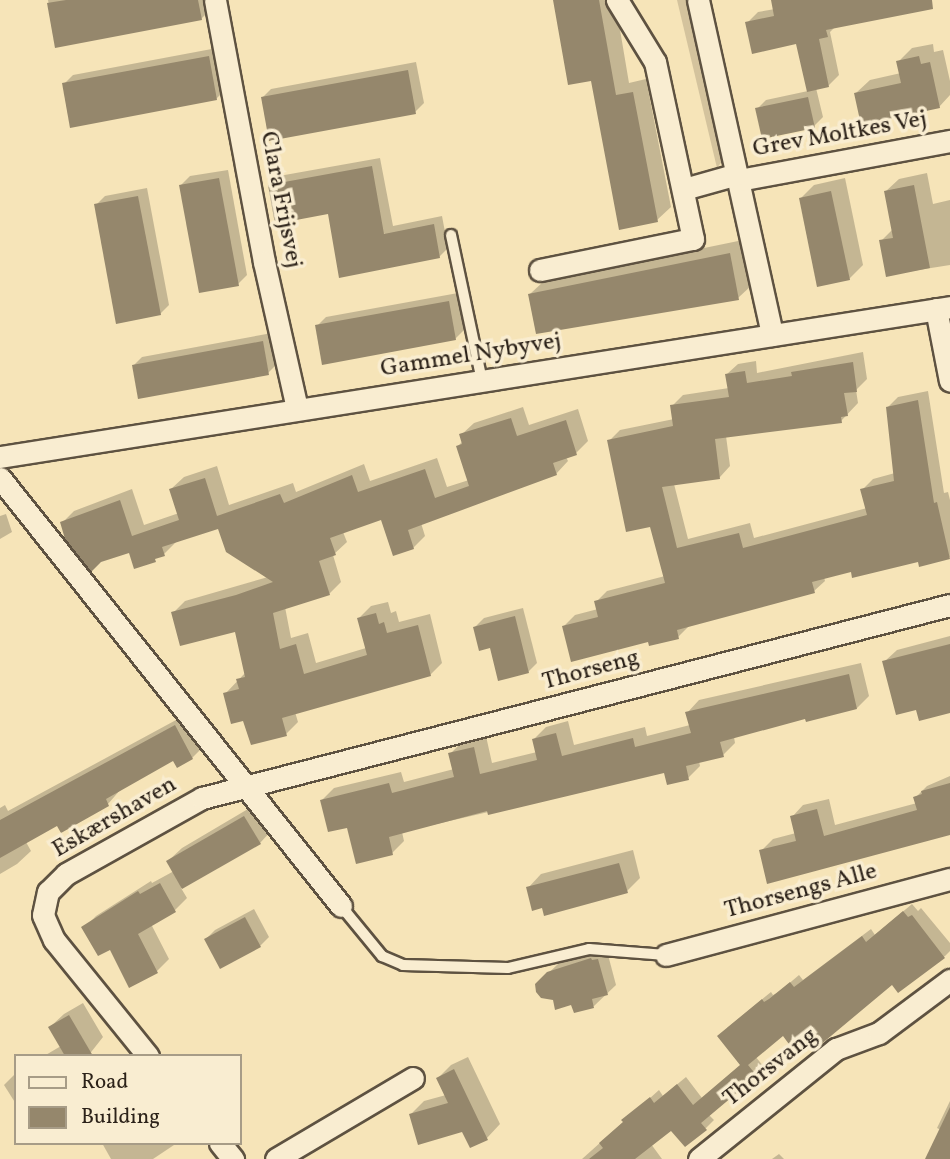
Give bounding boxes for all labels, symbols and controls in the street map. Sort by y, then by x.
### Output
street label: Grev Moltkes Vej [750,105,930,165]
street label: Clara Frijsvej [253,129,307,271]
street label: Gammel Nybyvej [379,327,563,385]
street label: Thorseng [539,644,643,698]
street label: Eskærshaven [48,771,182,865]
street label: Thorsengs Alle [722,858,880,926]
street label: Thorsvang [718,1022,824,1114]
legend [14,1054,242,1145]
text: Road [81,1068,128,1097]
text: Building [81,1103,160,1132]

